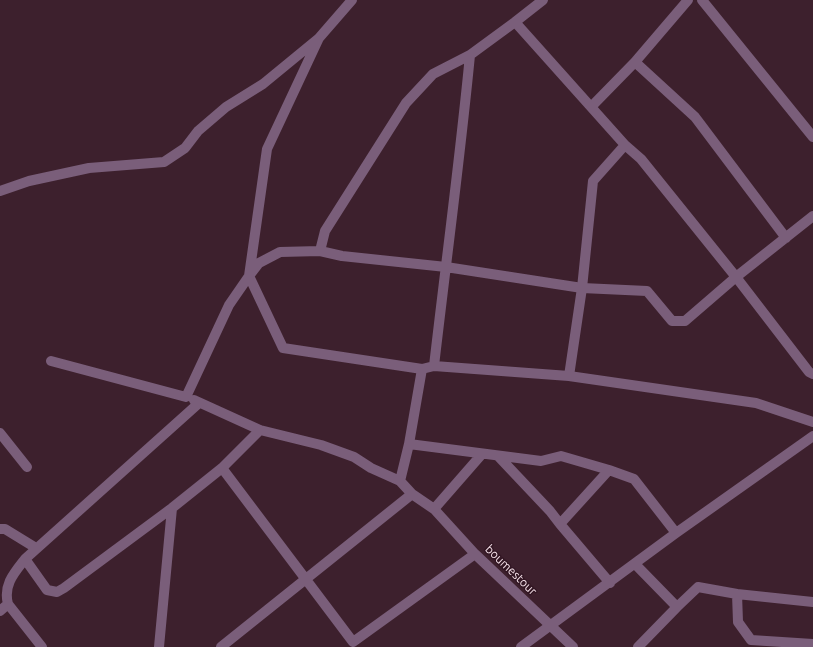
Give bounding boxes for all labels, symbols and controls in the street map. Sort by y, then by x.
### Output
street label: boumestour [482,542,540,598]

